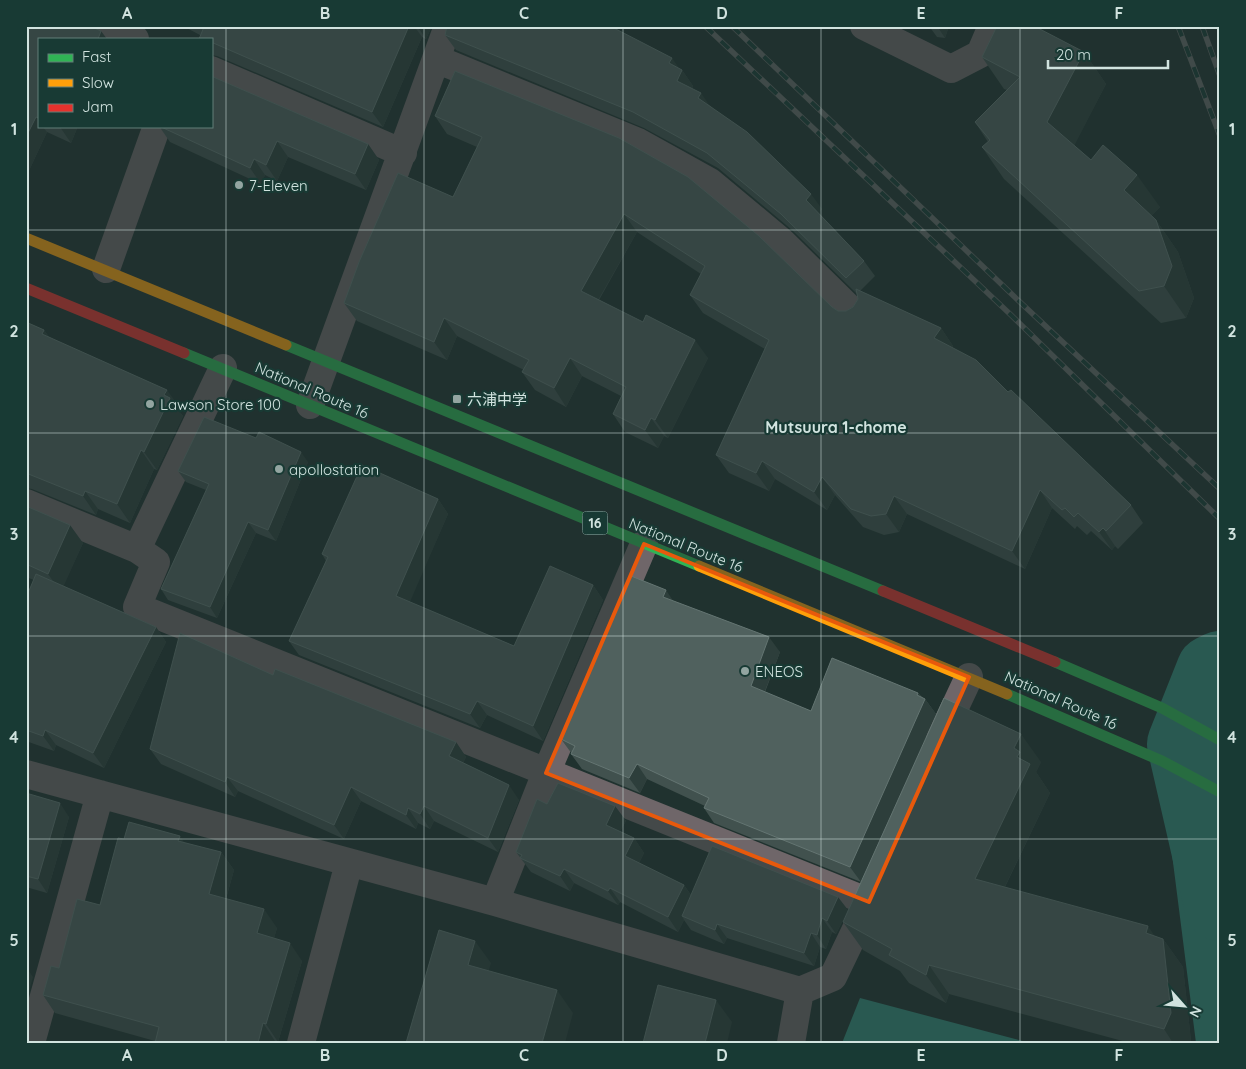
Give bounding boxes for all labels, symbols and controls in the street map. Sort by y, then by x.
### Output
text: A [122,3,133,23]
text: B [320,3,330,23]
text: C [519,3,529,23]
text: D [716,3,728,23]
text: E [916,3,926,23]
text: F [1115,3,1124,23]
legend [38,38,212,128]
scale bar [1048,38,1168,70]
text: 20 m [1056,45,1091,64]
text: Fast [82,47,111,66]
text: Slow [82,73,114,92]
text: Jam [82,97,113,116]
text: 1 [11,119,17,139]
text: 1 [1229,119,1235,139]
place label: 7-Eleven [249,176,308,195]
marker: 7-Eleven [233,179,245,191]
text: 2 [9,321,19,341]
text: 2 [1227,321,1237,341]
street label: National Route 16 [252,358,372,422]
place label: 六浦中学 [467,390,527,409]
marker: 六浦中学 [451,393,463,405]
place label: Lawson Store 100 [160,395,281,414]
marker: Lawson Store 100 [144,398,156,410]
district label: Mutsuura 1-chome [765,417,907,437]
place label: apollostation [289,460,379,479]
marker: apollostation [273,463,285,475]
road number: 16 [582,512,608,534]
street label: National Route 16 [626,513,746,577]
text: 3 [10,524,18,544]
text: 3 [1228,524,1236,544]
place label: ENEOS [755,662,803,681]
marker: ENEOS [739,665,751,677]
street label: National Route 16 [1002,667,1120,733]
text: 4 [9,727,19,747]
text: 4 [1227,727,1237,747]
text: 5 [9,930,19,950]
text: 5 [1227,930,1237,950]
north arrow [1158,982,1208,1032]
text: N [1185,1003,1206,1021]
text: A [122,1045,133,1065]
text: B [320,1045,330,1065]
text: C [519,1045,529,1065]
text: D [716,1045,728,1065]
text: E [916,1045,926,1065]
text: F [1115,1045,1124,1065]

